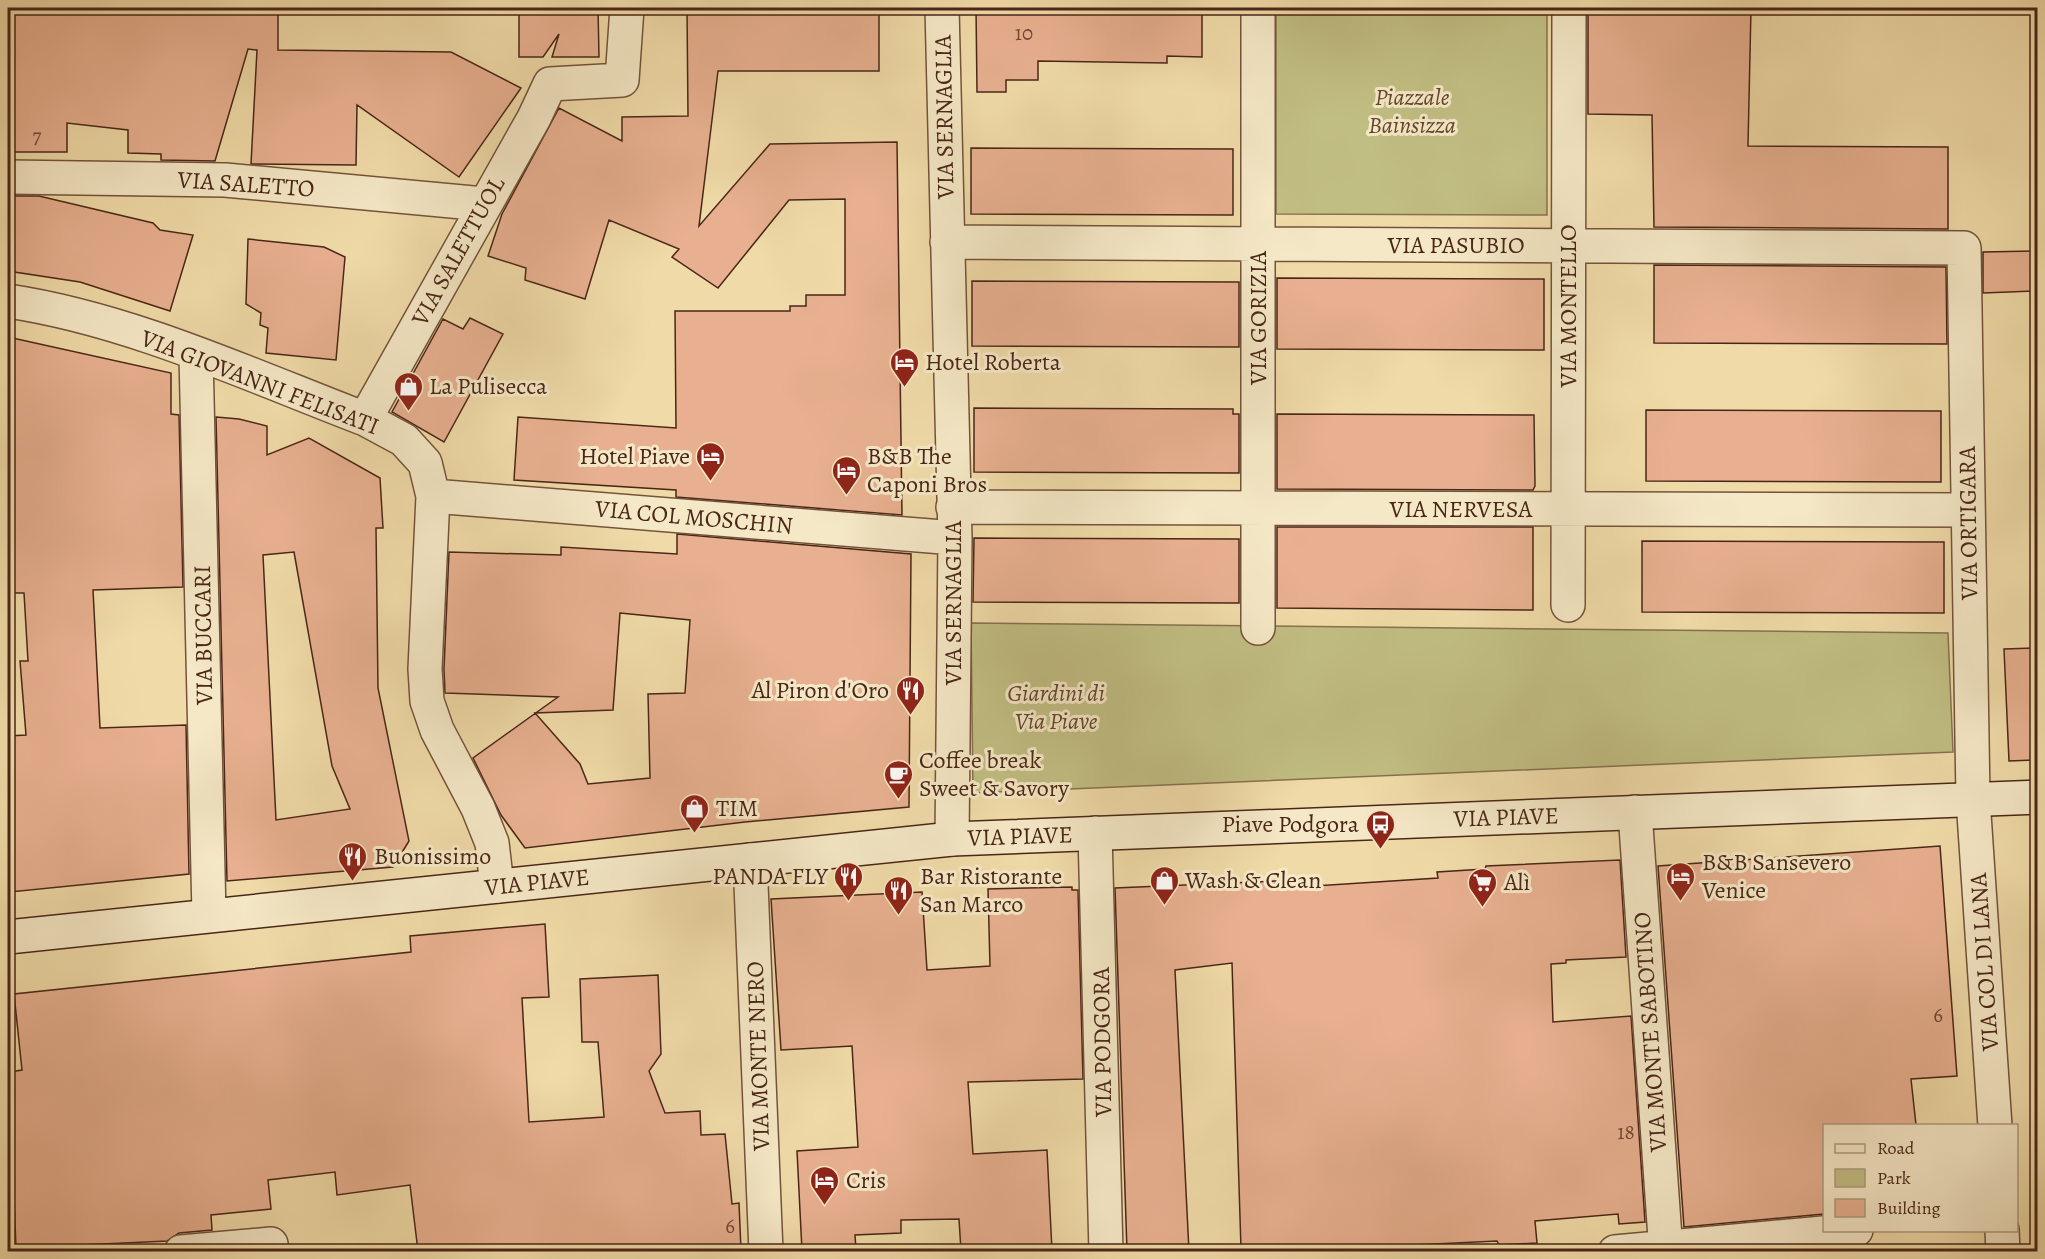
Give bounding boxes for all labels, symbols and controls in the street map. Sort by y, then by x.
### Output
house number: 10 [1015,19,1033,47]
street label: VIA SERNAGLIA [927,34,961,200]
park label: Piazzale Bainsizza [1368,81,1456,141]
house number: 7 [33,122,42,150]
street label: VIA SALETTO [175,163,316,205]
street label: VIA SALETTUOL [403,170,513,332]
street label: VIA MONTELLO [1552,224,1584,389]
street label: VIA PASUBIO [1386,229,1525,261]
street label: VIA GORIZIA [1242,250,1274,386]
street label: VIA GIOVANNI FELISATI [135,321,384,442]
hotel icon: Hotel Roberta [888,346,920,388]
place label: Hotel Roberta [925,346,1062,378]
shop icon: La Pulisecca [392,370,424,412]
place label: La Pulisecca [429,370,548,402]
place label: Hotel Piave [580,440,690,472]
hotel icon: Hotel Piave [695,440,727,482]
place label: B&B The Caponi Bros [867,440,987,500]
street label: VIA ORTIGARA [1951,445,1985,601]
hotel icon: B&B The Caponi Bros [830,454,862,496]
street label: VIA COL MOSCHIN [593,492,794,542]
street label: VIA NERVESA [1389,493,1533,525]
street label: VIA SERNAGLIA [937,520,969,686]
street label: VIA BUCCARI [186,565,220,706]
place label: Al Piron d'Oro [751,674,889,706]
restaurant icon: Al Piron d'Oro [894,674,926,716]
park label: Giardini di Via Piave [1007,677,1105,737]
place label: Coffee break Sweet & Savory [919,744,1069,804]
cafe icon: Coffee break Sweet & Savory [882,758,914,800]
shop icon: TIM [679,792,711,834]
place label: TIM [716,792,758,824]
street label: VIA PIAVE [1452,799,1559,835]
place label: Piave Podgora [1222,808,1360,840]
bus stop icon: Piave Podgora [1364,808,1396,850]
street label: VIA PIAVE [966,818,1073,854]
restaurant icon: Buonissimo [337,840,369,882]
place label: Buonissimo [374,840,491,872]
place label: B&B Sansevero Venice [1701,846,1851,906]
place label: PANDA FLY [712,860,829,892]
restaurant icon: PANDA FLY [833,860,865,902]
place label: Bar Ristorante San Marco [920,860,1062,920]
hotel icon: B&B Sansevero Venice [1665,860,1697,902]
street label: VIA PIAVE [482,861,591,904]
shop icon: Wash & Clean [1148,864,1180,906]
place label: Wash & Clean [1184,864,1321,896]
supermarket icon: Alì [1467,866,1499,908]
place label: Alì [1503,866,1530,898]
street label: VIA COL DI LANA [1962,871,2006,1053]
restaurant icon: Bar Ristorante San Marco [883,874,915,916]
street label: VIA MONTE SABOTINO [1626,911,1674,1154]
street label: VIA MONTE NERO [739,961,777,1152]
street label: VIA PODGORA [1085,966,1119,1118]
house number: 6 [1933,1001,1943,1029]
house number: 18 [1617,1118,1635,1146]
legend [1823,1124,2018,1232]
text: Road [1877,1136,1915,1160]
hotel icon: Cris [809,1164,841,1206]
place label: Cris [846,1164,886,1196]
text: Park [1877,1166,1911,1190]
text: Building [1877,1196,1941,1220]
house number: 6 [725,1212,735,1240]

